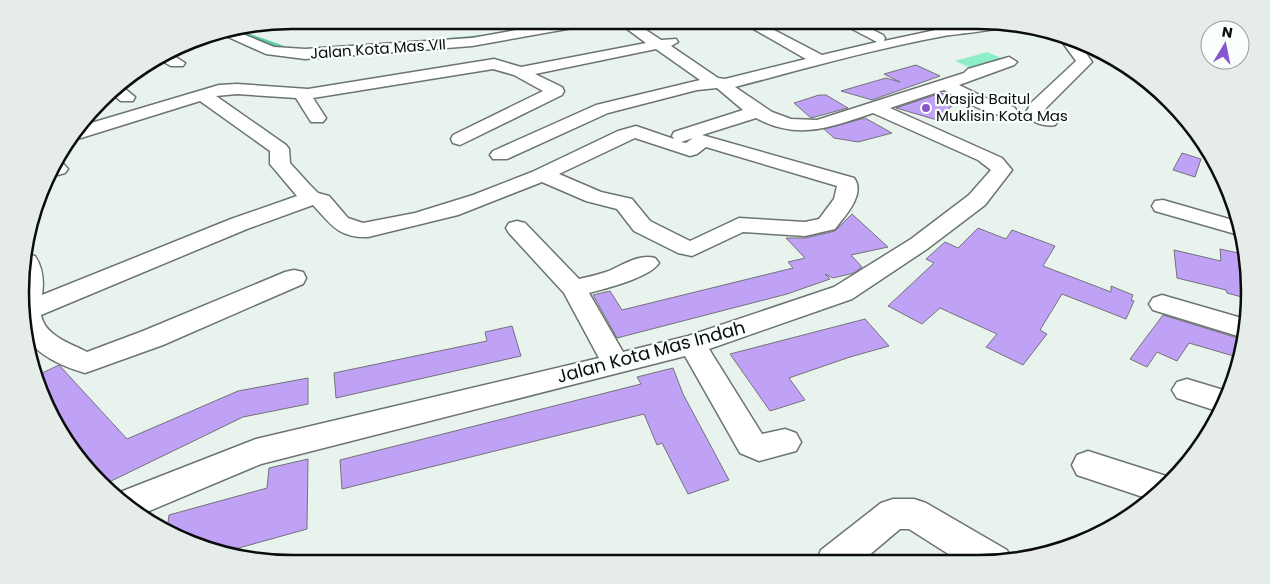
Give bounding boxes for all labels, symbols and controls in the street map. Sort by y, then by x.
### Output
north arrow [1200,20,1250,70]
text: N [1220,21,1234,43]
street label: Jalan Kota Mas VII [309,33,447,64]
place label: Masjid Baitul Muklisin Kota Mas [936,88,1068,126]
marker: Masjid Baitul Muklisin Kota Mas [920,102,932,114]
street label: Jalan Kota Mas Indah [554,314,748,389]

